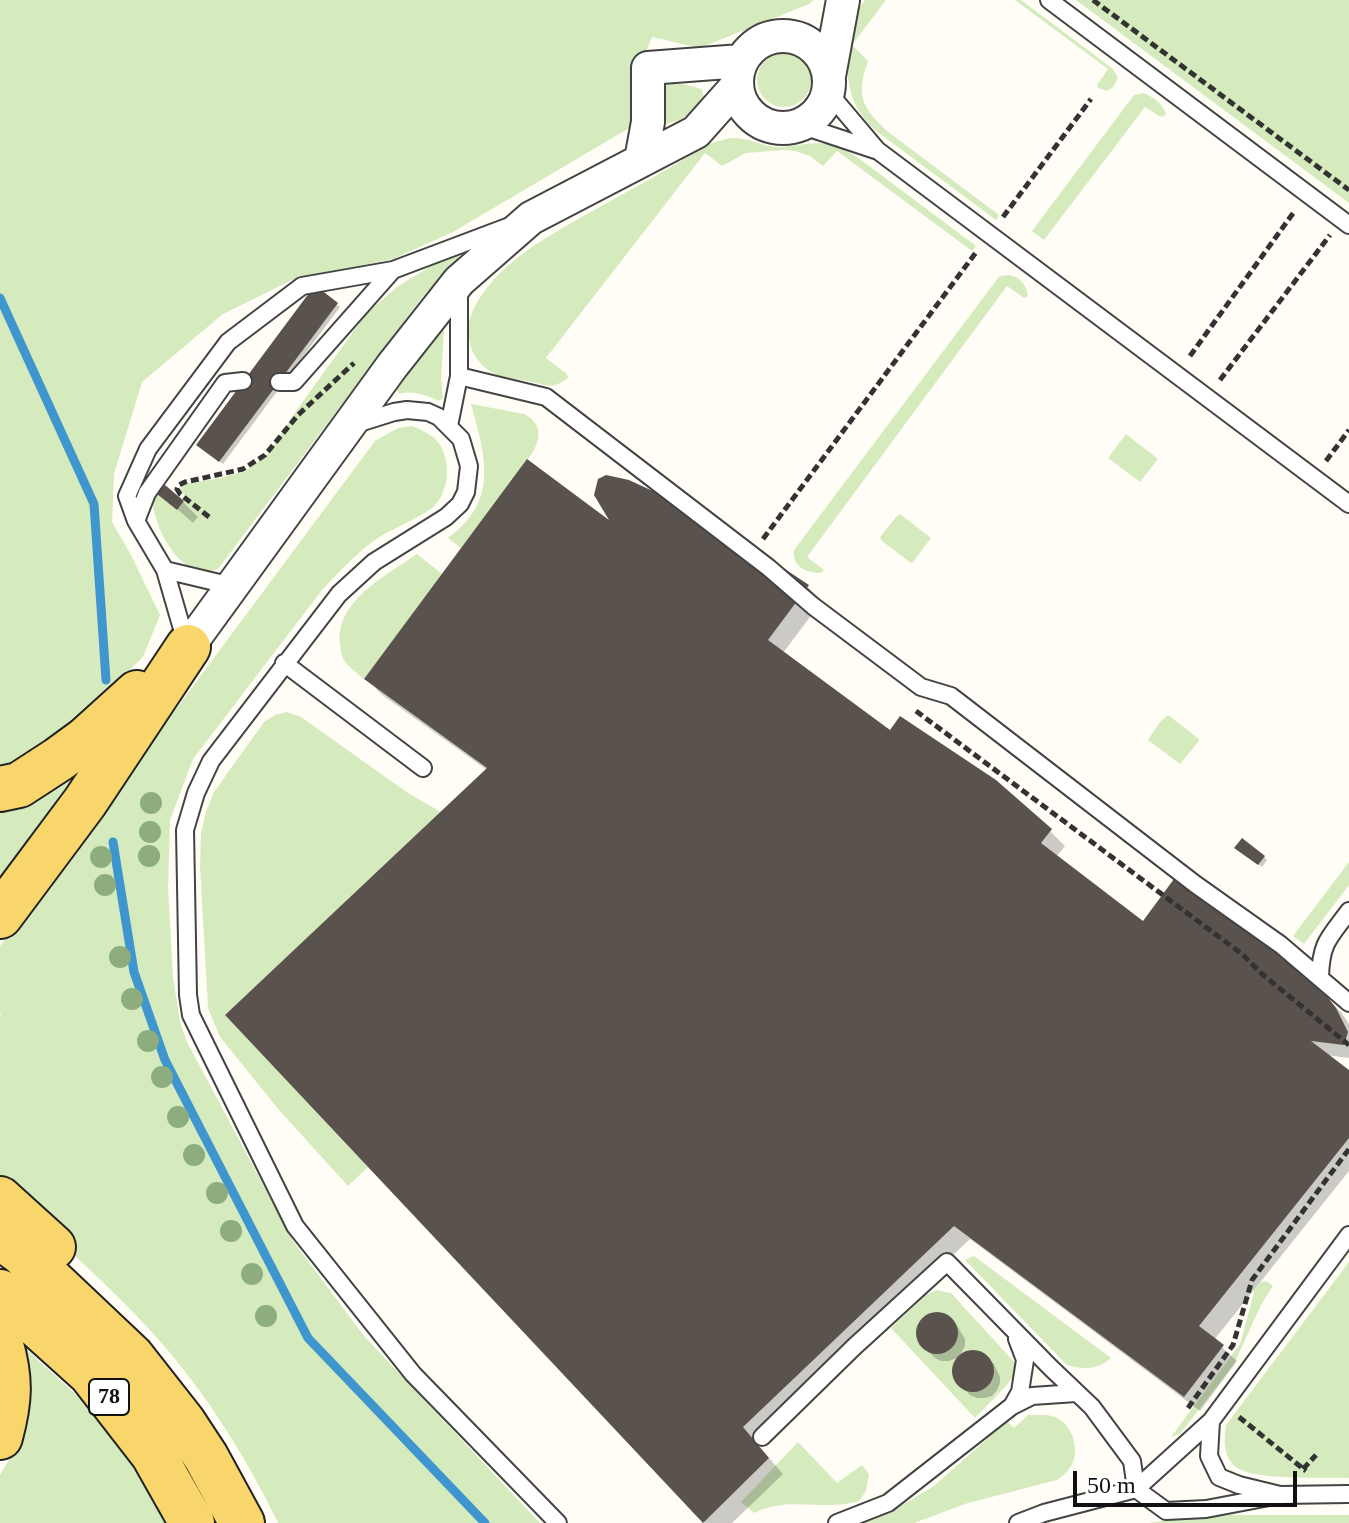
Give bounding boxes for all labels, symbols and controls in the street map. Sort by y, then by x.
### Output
road number: 78 [89,1379,129,1415]
scale bar [1077,1455,1301,1505]
text: 50 m [1087,1472,1136,1498]

